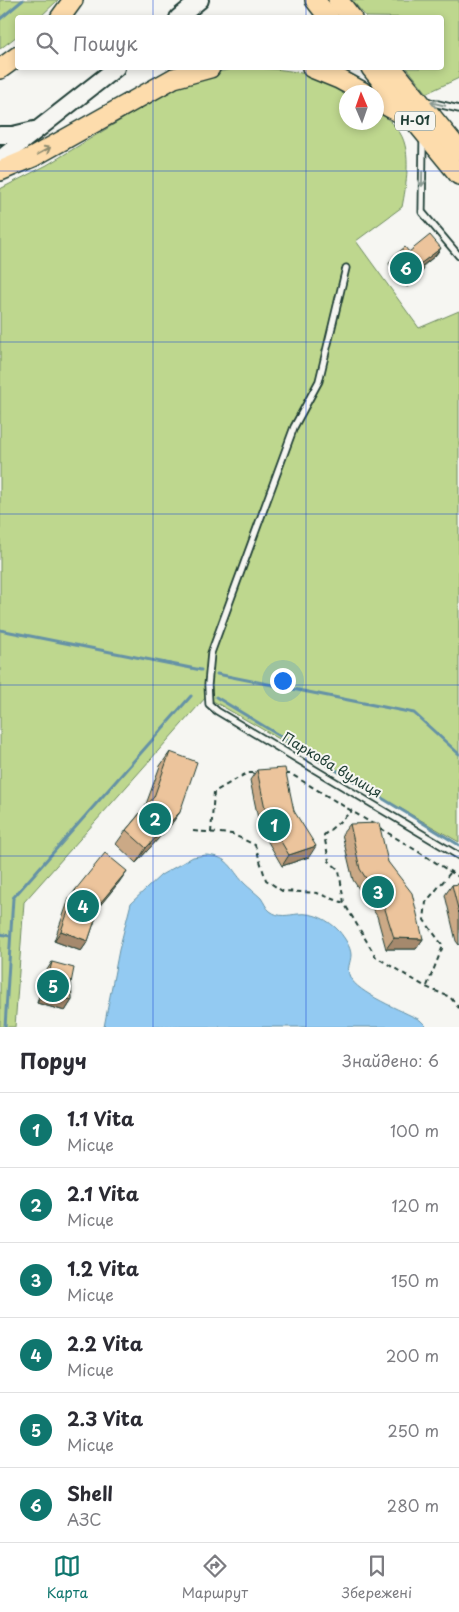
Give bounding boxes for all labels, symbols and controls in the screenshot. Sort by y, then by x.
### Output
search box [15,15,444,70]
icon: search [33,29,61,57]
text: Пошук [73,29,138,57]
north arrow [339,85,384,130]
one-way arrow [430,99,446,108]
road number: Н-01 [395,112,435,130]
one-way arrow [37,145,51,155]
one-way arrow [417,170,427,187]
pin: 6 [390,249,422,287]
your location [270,668,296,694]
street label: Паркова вулиця [278,726,386,803]
pin: 2 [139,800,171,838]
pin: 1 [258,806,290,844]
pin: 3 [362,873,394,911]
pin: 4 [67,887,99,925]
pin: 5 [37,967,69,1005]
text: Поруч [20,1044,87,1076]
text: Знайдено: 6 [342,1048,439,1072]
text: 1.1 Vita [67,1104,134,1132]
text: 1 [32,1118,40,1142]
text: 100 m [390,1118,439,1142]
text: Місце [67,1132,114,1156]
text: 2.1 Vita [67,1179,139,1207]
text: 2 [30,1193,42,1217]
text: 120 m [392,1193,439,1217]
text: Місце [67,1207,114,1231]
text: 1.2 Vita [67,1254,139,1282]
text: 3 [31,1268,41,1292]
text: 150 m [391,1268,439,1292]
text: Місце [67,1282,114,1306]
text: 2.2 Vita [67,1329,143,1357]
text: 4 [31,1343,41,1367]
text: 200 m [386,1343,439,1367]
text: Місце [67,1357,114,1381]
text: 2.3 Vita [67,1404,143,1432]
text: 5 [31,1418,41,1442]
text: 250 m [388,1418,439,1442]
text: Місце [67,1432,114,1456]
text: Shell [67,1479,113,1507]
text: 6 [30,1493,42,1517]
text: 280 m [387,1493,439,1517]
text: АЗС [67,1507,102,1531]
tab: Карта [47,1552,88,1603]
tab: Маршрут [182,1552,248,1603]
tab: Збережені [342,1552,412,1603]

